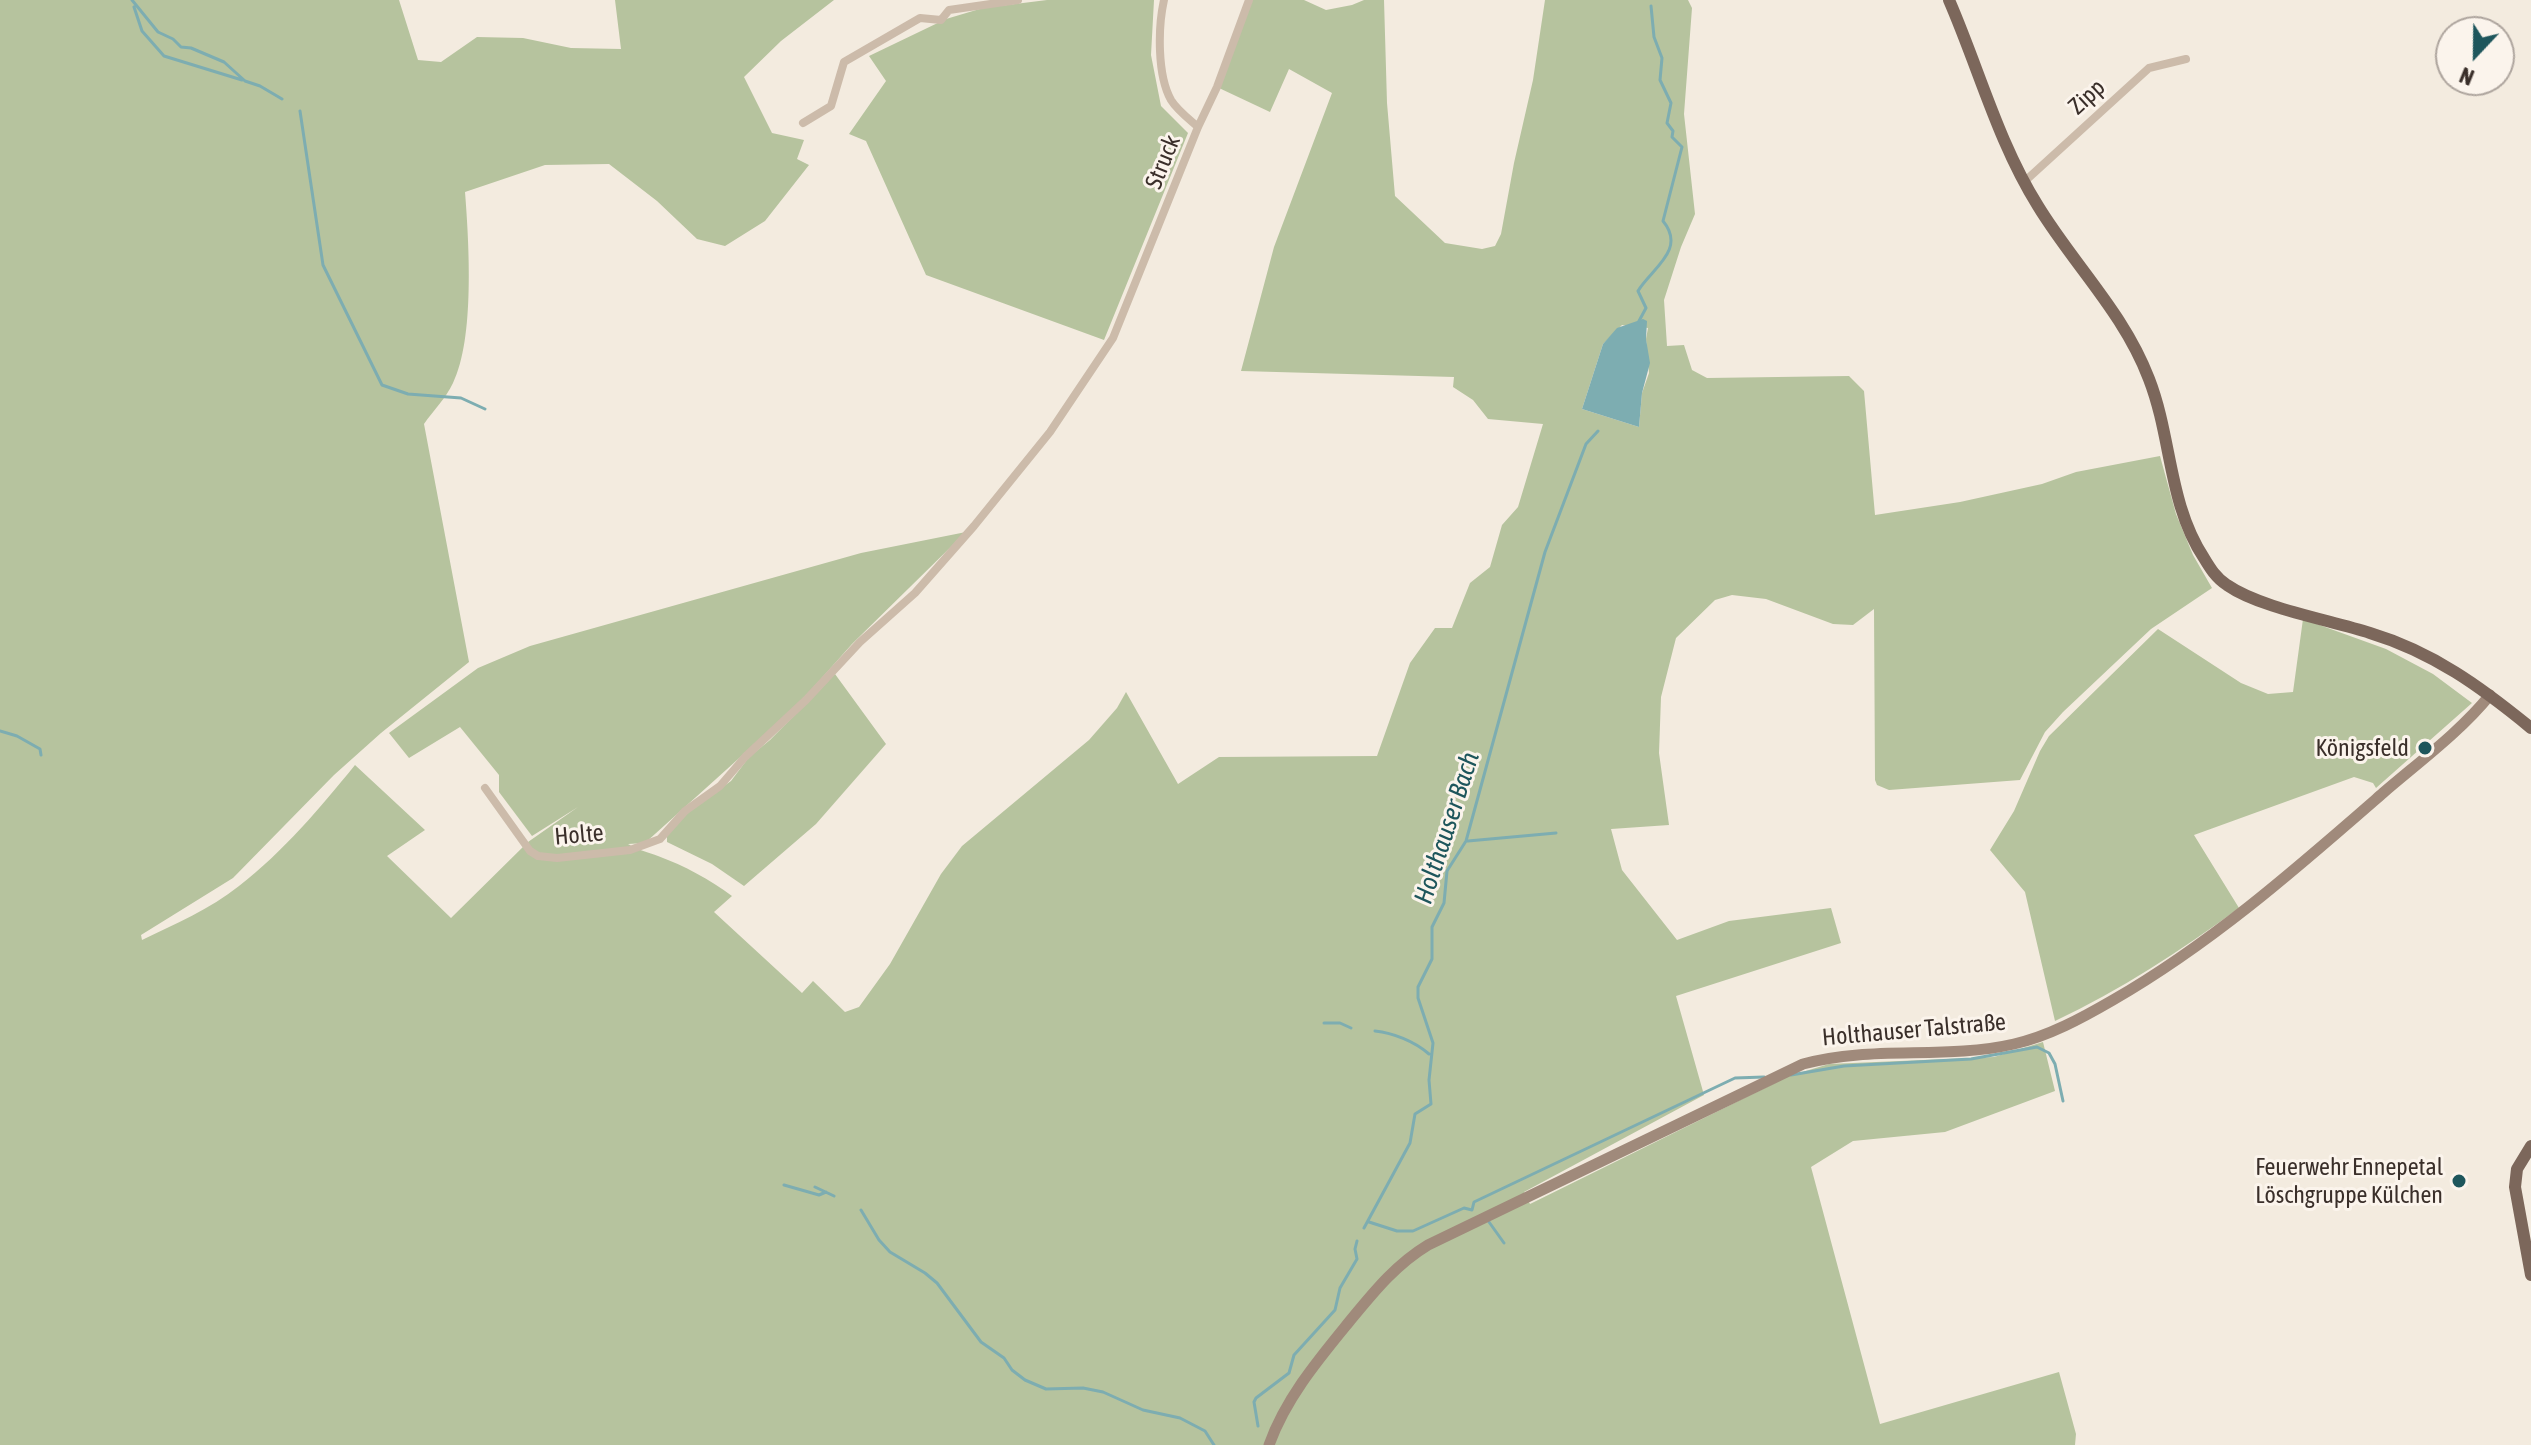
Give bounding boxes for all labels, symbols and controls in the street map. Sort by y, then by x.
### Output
north arrow [2435,16,2515,96]
text: N [2456,62,2478,91]
street label: Zipp [2063,73,2111,121]
street label: Struck [1139,131,1187,193]
place label: Königsfeld [2315,734,2409,762]
marker: Königsfeld [2416,739,2434,757]
water label: Holthauser Bach [1408,748,1486,908]
street label: Holte [553,819,605,851]
street label: Holthauser Talstraße [1821,1008,2007,1052]
place label: Feuerwehr Ennepetal Löschgruppe Külchen [2255,1153,2443,1209]
marker: Feuerwehr Ennepetal Löschgruppe Külchen [2450,1172,2468,1190]

